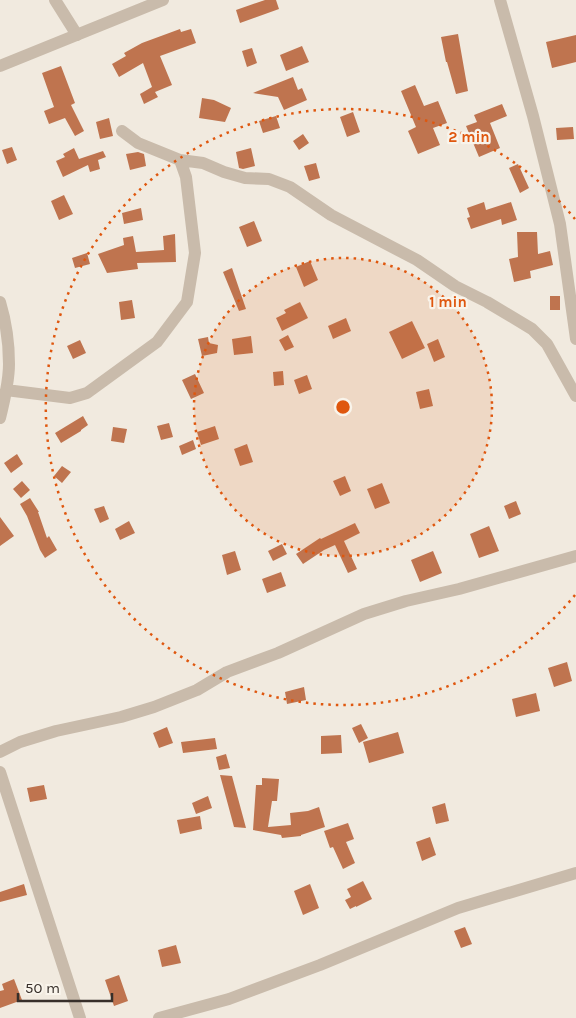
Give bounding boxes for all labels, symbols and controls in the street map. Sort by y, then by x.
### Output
text: 2 min [448,128,490,146]
text: 1 min [429,293,467,311]
centre of rings [334,398,352,416]
scale bar [18,970,111,1002]
text: 50 m [25,979,60,997]

